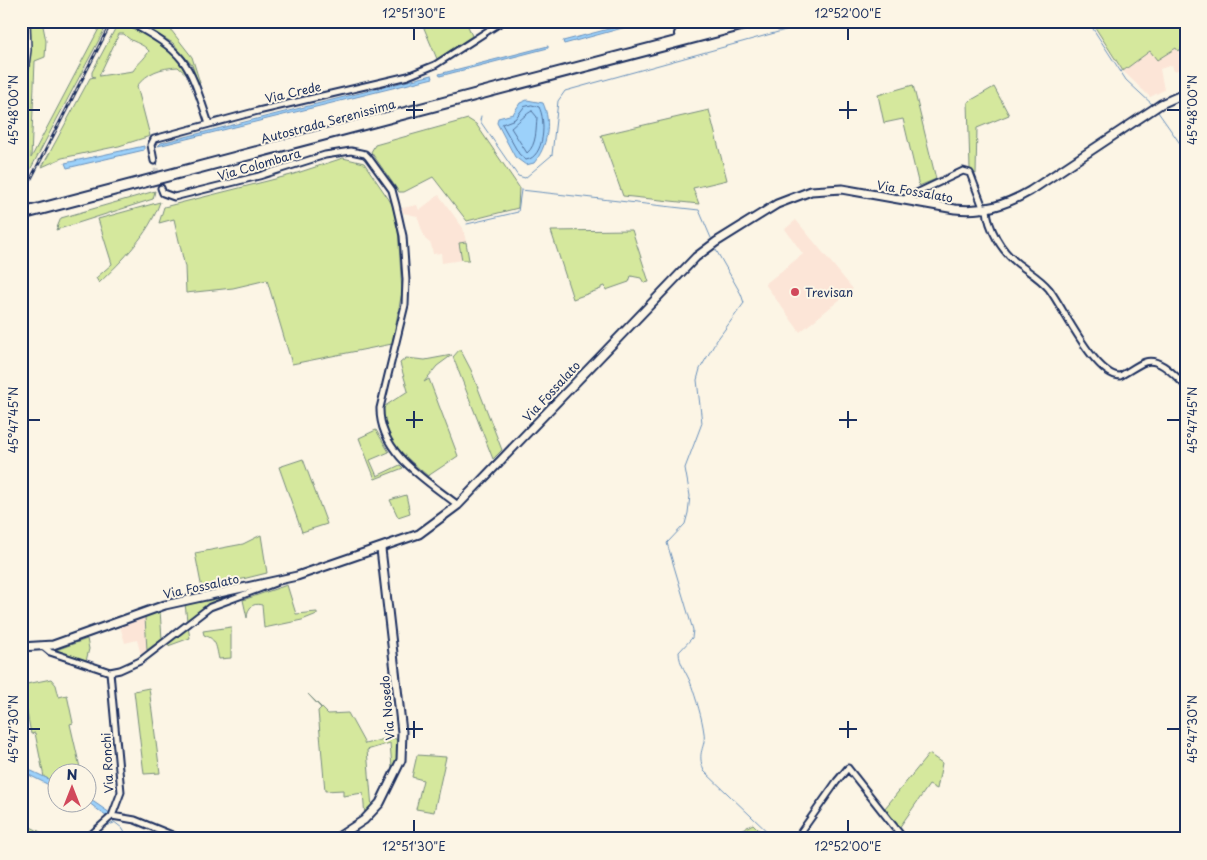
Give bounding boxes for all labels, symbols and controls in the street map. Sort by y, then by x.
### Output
text: 12°51'30"E [382,4,446,22]
text: 12°52'00"E [815,4,881,22]
text: 45°48'00"N [4,75,22,145]
text: 45°48'00"N [1183,75,1201,145]
street label: Via Crede [263,77,323,107]
street label: Autostrada Serenissima [259,94,398,148]
street label: Via Colombara [215,143,303,185]
street label: Via Fossalato [875,175,955,207]
place label: Trevisan [805,283,853,301]
marker: Trevisan [789,286,801,298]
street label: Via Fossalato [518,356,584,425]
text: 45°47'45"N [4,387,22,453]
text: 45°47'45"N [1183,387,1201,453]
street label: Via Fossalato [161,569,241,603]
street label: Via Nosedo [375,674,399,741]
text: 45°47'30"N [4,695,22,763]
text: 45°47'30"N [1183,695,1201,763]
street label: Via Ronchi [96,732,118,794]
north arrow [48,762,98,812]
text: N [66,764,78,785]
text: 12°51'30"E [382,837,446,855]
text: 12°52'00"E [815,837,881,855]

